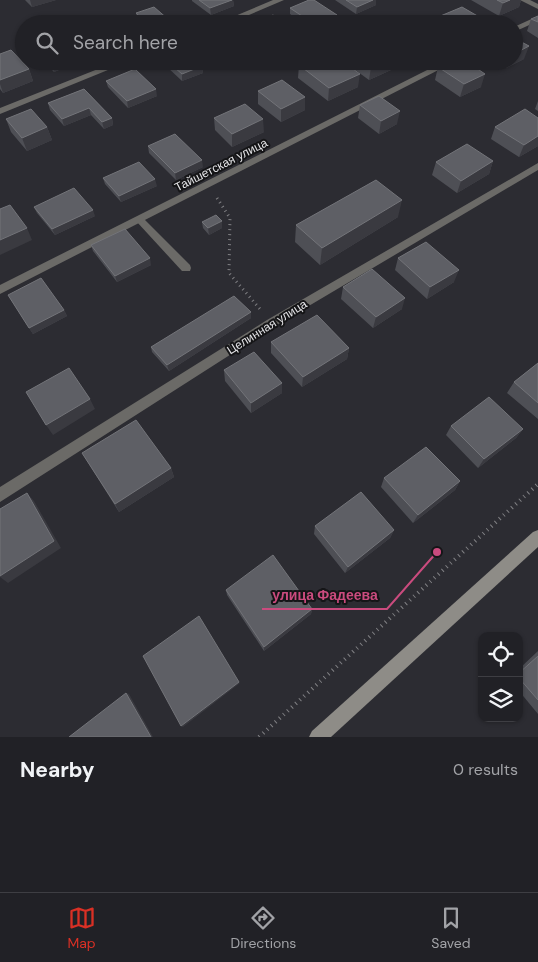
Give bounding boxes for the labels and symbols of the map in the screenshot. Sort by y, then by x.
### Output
street label: Тайшетская улица [172,135,270,195]
street label: Целинная улица [224,296,310,358]
callout: улица Фадеева [262,580,387,609]
text: улица Фадеева [272,586,378,604]

